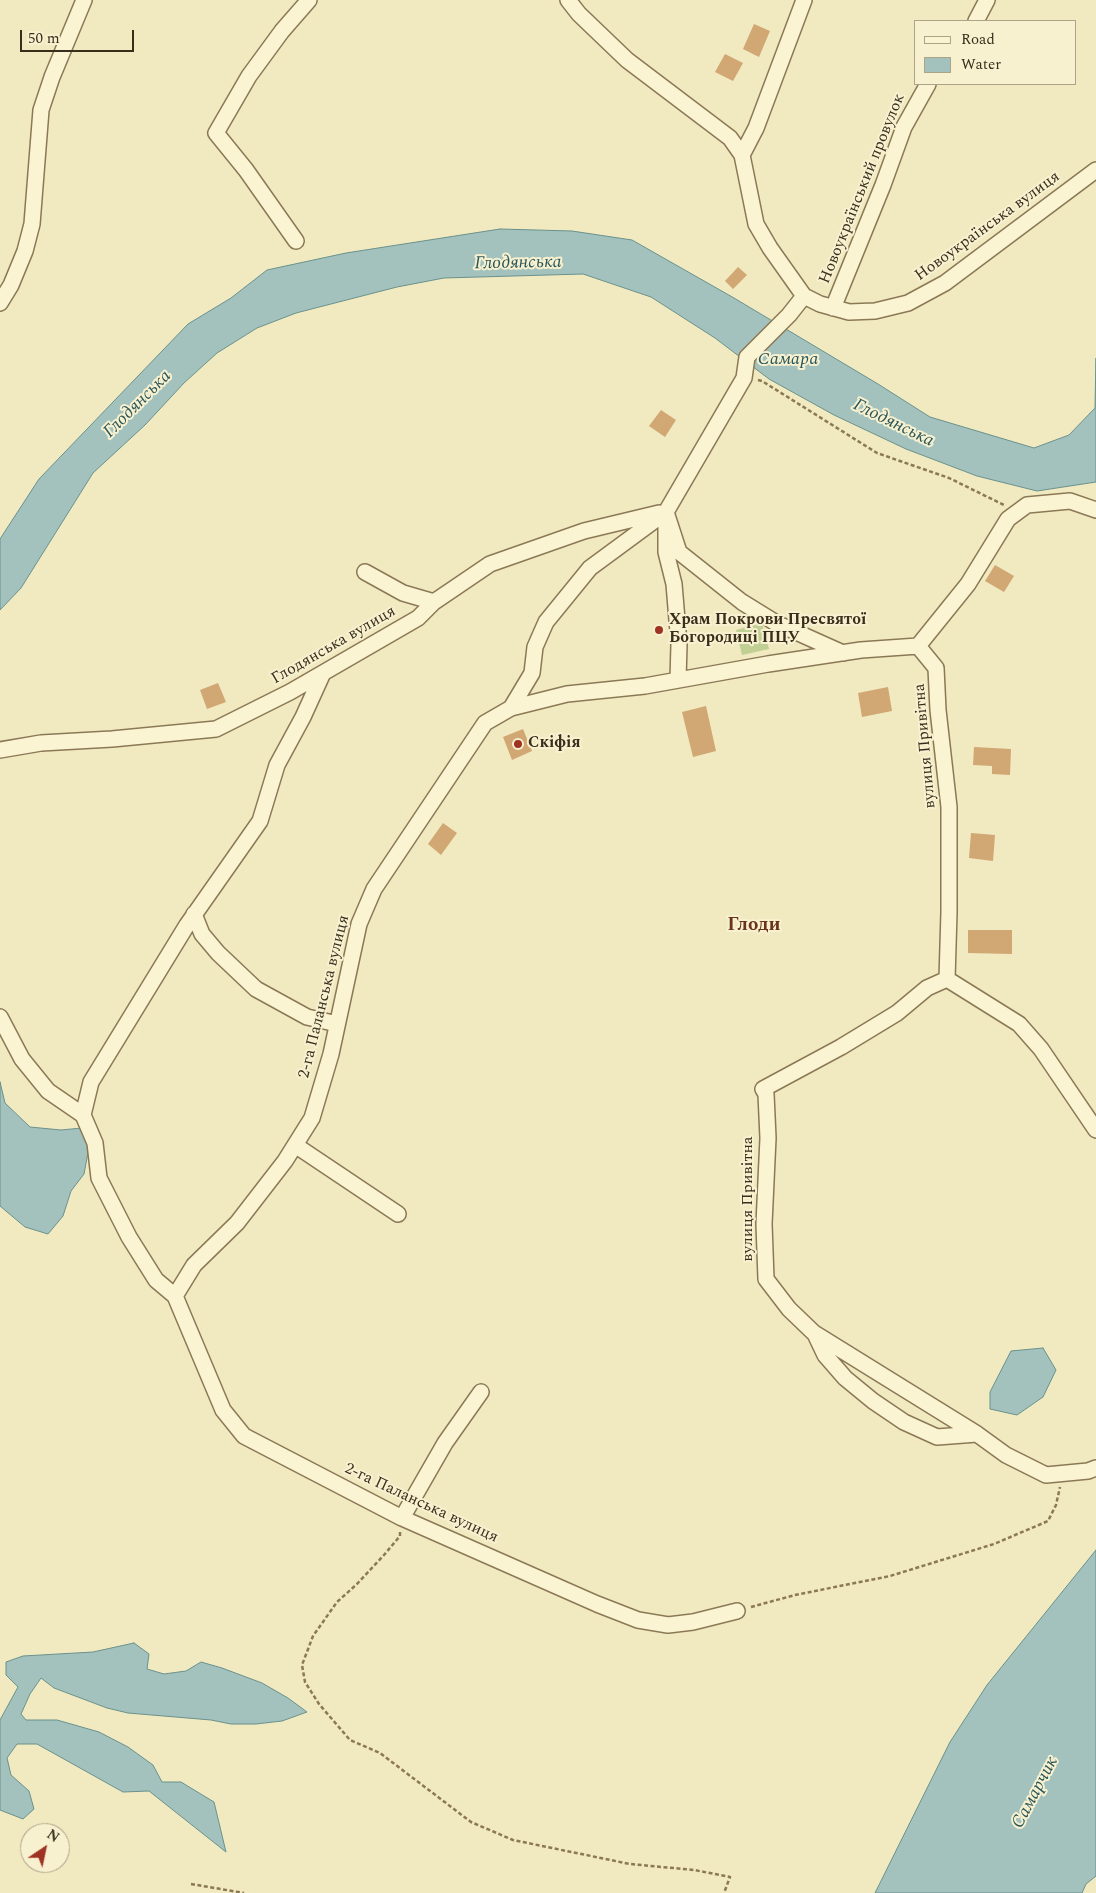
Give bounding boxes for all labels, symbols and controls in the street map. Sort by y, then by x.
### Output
scale bar [22,20,136,52]
legend [914,20,1076,85]
text: 50 m [28,27,60,50]
text: Road [961,28,995,51]
text: Water [961,53,1001,76]
street label: Новоукраїнський провулок [816,91,910,287]
street label: Новоукраїнська вулиця [912,168,1064,286]
water label: Глодянська [474,252,562,276]
water label: Самара [758,349,818,371]
water label: Глодянська [99,366,177,444]
water label: Глодянська [849,395,937,453]
street label: Глодянська вулиця [268,603,400,689]
place label: Храм Покрови Пресвятої Богородиці ПЦУ [669,611,866,649]
marker: Храм Покрови Пресвятої Богородиці ПЦУ [653,624,665,636]
street label: вулиця Привітна [911,683,941,809]
place label: Скіфія [528,734,581,754]
marker: Скіфія [512,738,524,750]
street label: 2-га Паланська вулиця [295,913,355,1081]
district label: Глоди [727,915,781,937]
street label: вулиця Привітна [739,1136,759,1262]
street label: 2-га Паланська вулиця [341,1460,501,1548]
water label: Самарчик [1008,1753,1064,1833]
north arrow [20,1823,70,1873]
text: N [42,1824,64,1848]

